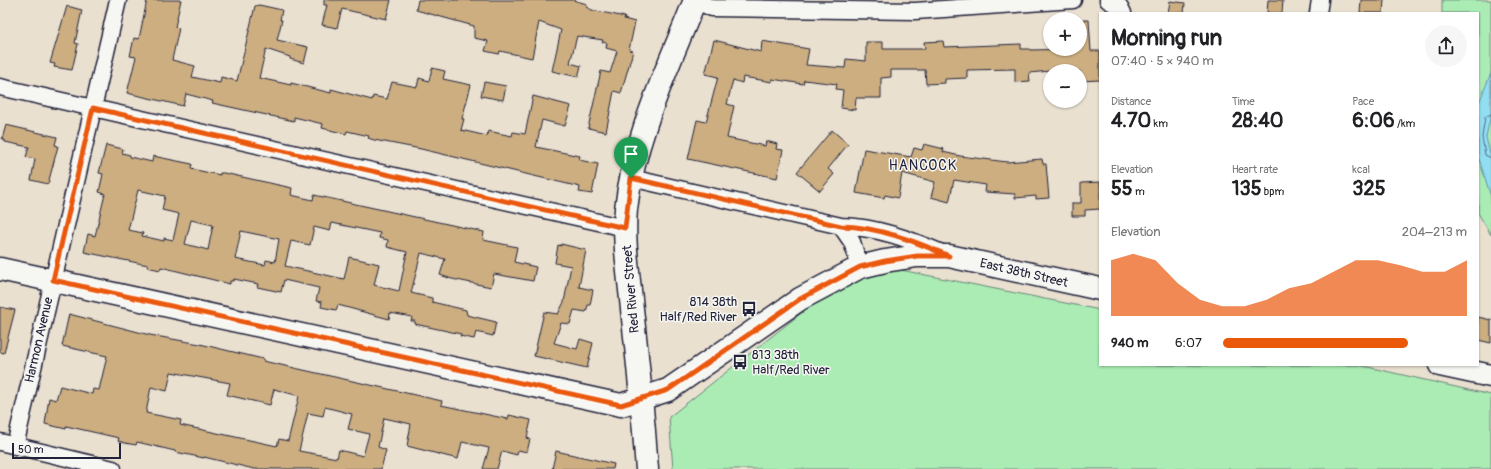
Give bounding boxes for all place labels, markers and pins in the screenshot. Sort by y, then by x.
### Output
pin [614,137,648,178]
place label: 814 38th Half/Red River [659,294,737,325]
bus stop icon: 814 38th Half/Red River [740,300,758,318]
place label: 813 38th Half/Red River [752,347,830,378]
bus stop icon: 813 38th Half/Red River [731,353,749,371]

